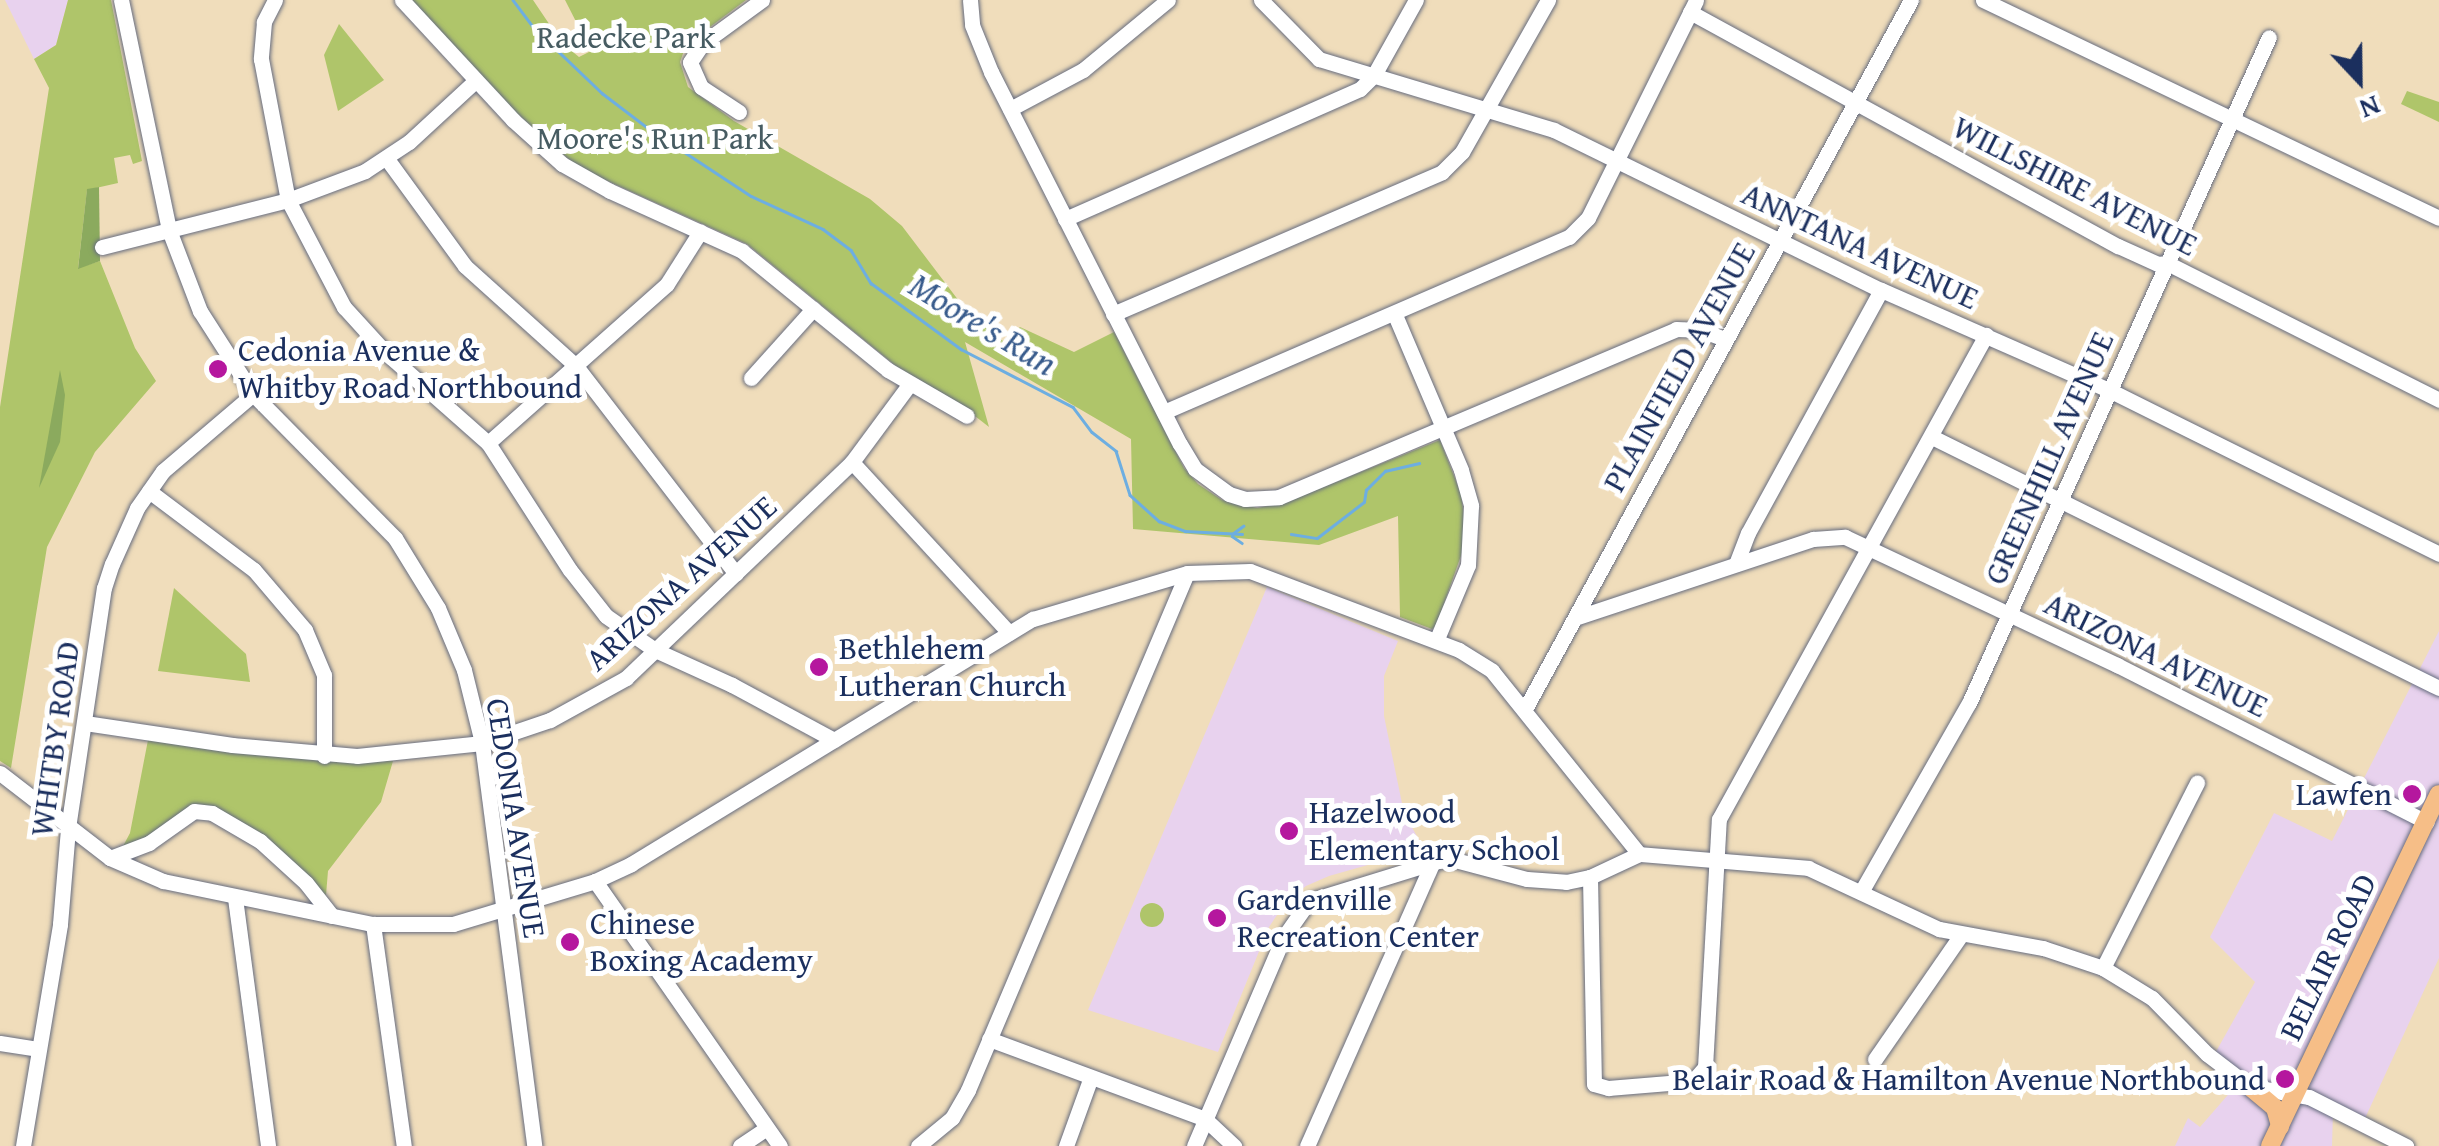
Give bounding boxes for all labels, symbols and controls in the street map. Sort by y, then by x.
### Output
park label: Radecke Park [537,18,715,56]
north arrow [2309,30,2409,130]
text: N [2354,86,2387,131]
street label: WILLSHIRE AVENUE [1947,108,2203,264]
park label: Moore's Run Park [536,119,774,157]
street label: ANNTANA AVENUE [1736,174,1984,318]
street label: PLAINFIELD AVENUE [1595,236,1763,498]
water label: Moore's Run [902,264,1064,384]
street label: GREENHILL AVENUE [1976,326,2122,590]
place label: Cedonia Avenue & Whitby Road Northbound [238,332,582,407]
marker: Cedonia Avenue & Whitby Road Northbound [207,358,229,380]
street label: ARIZONA AVENUE [578,487,784,679]
street label: ARIZONA AVENUE [2038,584,2274,726]
place label: Bethlehem Lutheran Church [839,630,1066,705]
street label: WHITBY ROAD [22,639,88,839]
marker: Bethlehem Lutheran Church [808,656,830,678]
street label: CEDONIA AVENUE [478,696,554,940]
place label: Lawfen [2296,775,2392,813]
marker: Lawfen [2401,783,2423,805]
place label: Hazelwood Elementary School [1309,794,1560,869]
marker: Hazelwood Elementary School [1278,820,1300,842]
street label: BELAIR ROAD [2271,868,2385,1046]
place label: Gardenville Recreation Center [1237,881,1479,956]
place label: Chinese Boxing Academy [590,905,813,980]
marker: Gardenville Recreation Center [1206,907,1228,929]
marker: Chinese Boxing Academy [559,931,581,953]
place label: Belair Road & Hamilton Avenue Northbound [1672,1060,2265,1098]
marker: Belair Road & Hamilton Avenue Northbound [2274,1068,2296,1090]

